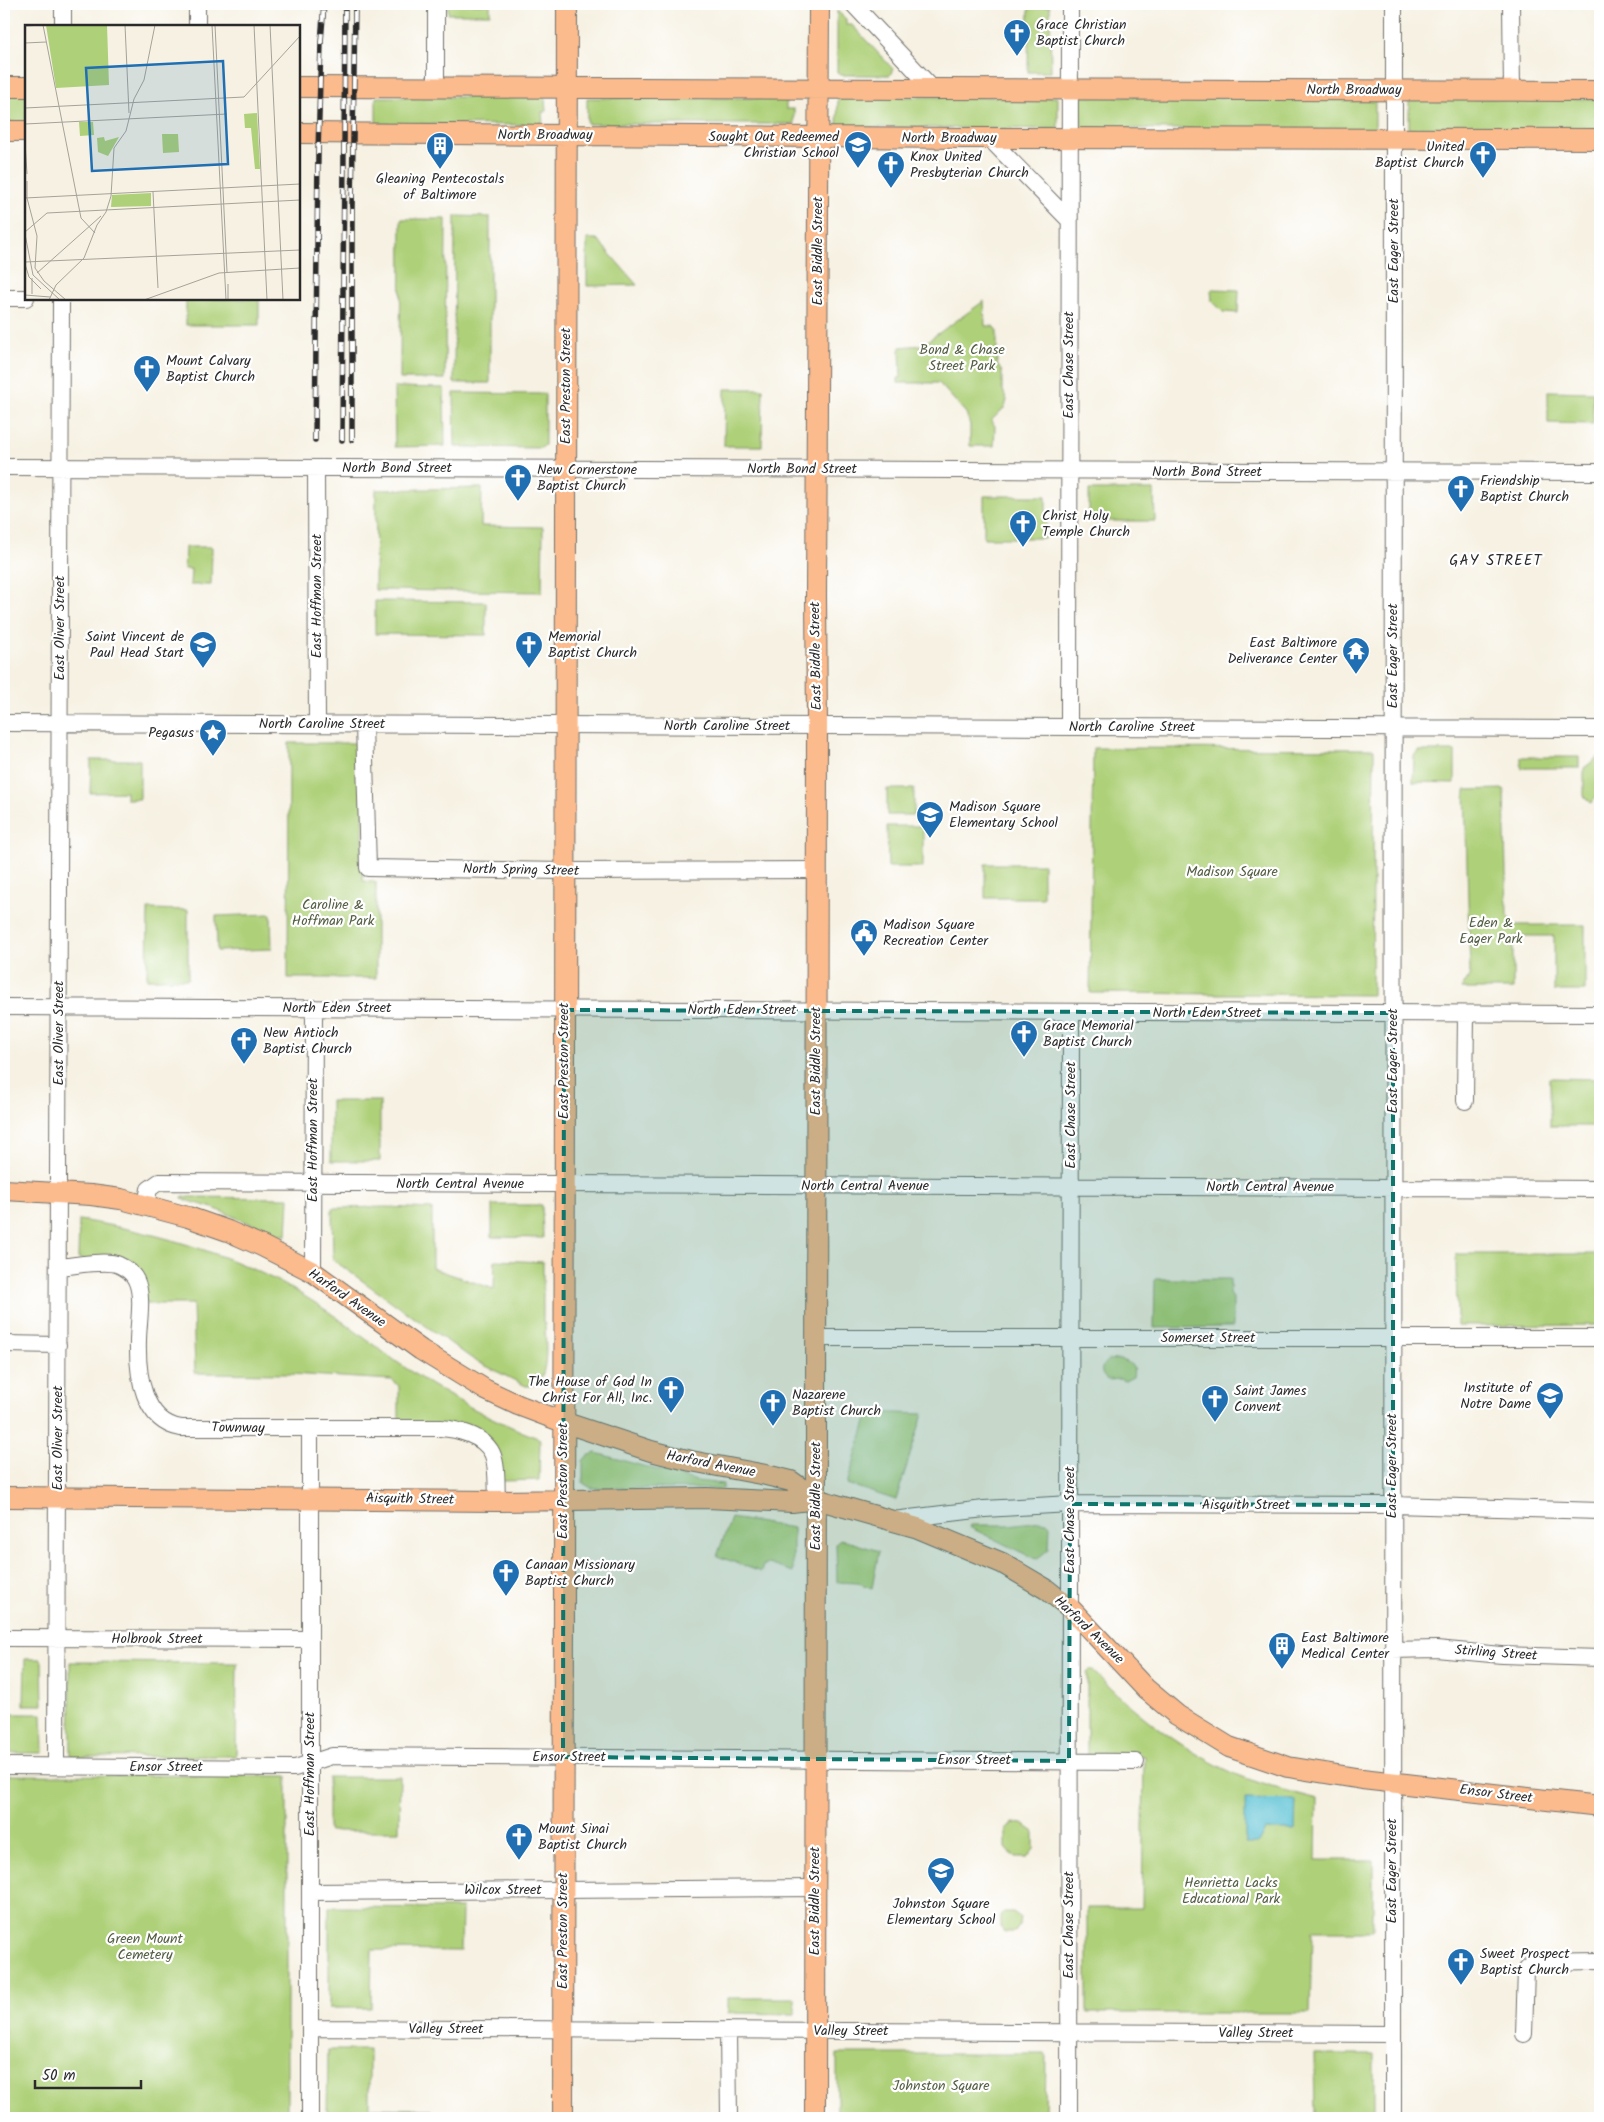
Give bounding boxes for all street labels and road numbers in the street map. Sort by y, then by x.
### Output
street label: North Broadway [1307,79,1402,101]
street label: North Broadway [498,124,593,146]
street label: North Broadway [902,127,997,149]
street label: East Biddle Street [807,196,829,305]
street label: East Eager Street [1383,198,1405,304]
street label: East Chase Street [1058,311,1080,419]
street label: East Preston Street [555,327,577,444]
street label: North Bond Street [342,457,452,479]
street label: North Bond Street [747,458,857,480]
street label: North Bond Street [1152,461,1262,483]
street label: East Hoffman Street [306,533,328,658]
street label: East Oliver Street [49,575,71,681]
street label: East Biddle Street [804,601,828,711]
street label: East Eager Street [1382,603,1404,709]
street label: North Caroline Street [259,713,386,735]
street label: North Caroline Street [664,715,791,737]
street label: North Caroline Street [1069,716,1196,738]
street label: North Spring Street [463,858,580,882]
street label: East Oliver Street [48,980,70,1086]
street label: North Eden Street [282,997,392,1019]
street label: North Eden Street [687,999,797,1021]
street label: East Preston Street [553,1002,575,1119]
street label: North Eden Street [1152,1002,1262,1024]
street label: East Biddle Street [805,1006,827,1115]
street label: East Eager Street [1382,1008,1404,1114]
street label: East Chase Street [1060,1061,1082,1169]
street label: East Hoffman Street [302,1077,324,1202]
street label: North Central Avenue [396,1173,525,1195]
street label: North Central Avenue [801,1175,930,1197]
street label: North Central Avenue [1206,1176,1335,1198]
street label: Harford Avenue [304,1263,391,1333]
street label: Somerset Street [1161,1327,1256,1349]
street label: East Oliver Street [47,1385,69,1491]
street label: East Eager Street [1381,1413,1403,1519]
street label: Townway [211,1417,265,1439]
street label: East Preston Street [552,1422,574,1539]
street label: East Biddle Street [805,1441,827,1550]
street label: Harford Avenue [664,1445,758,1484]
street label: East Chase Street [1059,1466,1081,1574]
street label: Aisquith Street [366,1487,455,1511]
street label: Aisquith Street [1202,1494,1291,1516]
street label: Harford Avenue [1049,1591,1130,1670]
street label: Holbrook Street [111,1628,203,1650]
street label: Stirling Street [1454,1639,1539,1667]
street label: East Hoffman Street [299,1711,321,1836]
street label: Ensor Street [532,1746,606,1768]
street label: Ensor Street [937,1749,1011,1771]
street label: Ensor Street [129,1756,203,1778]
street label: Ensor Street [1458,1779,1534,1809]
street label: East Eager Street [1381,1818,1403,1924]
street label: East Biddle Street [804,1846,826,1955]
street label: East Chase Street [1058,1871,1080,1979]
street label: East Preston Street [552,1872,574,1989]
street label: Wilcox Street [464,1879,542,1901]
street label: Valley Street [409,2018,484,2040]
street label: Valley Street [814,2020,889,2042]
street label: Valley Street [1219,2022,1294,2044]

